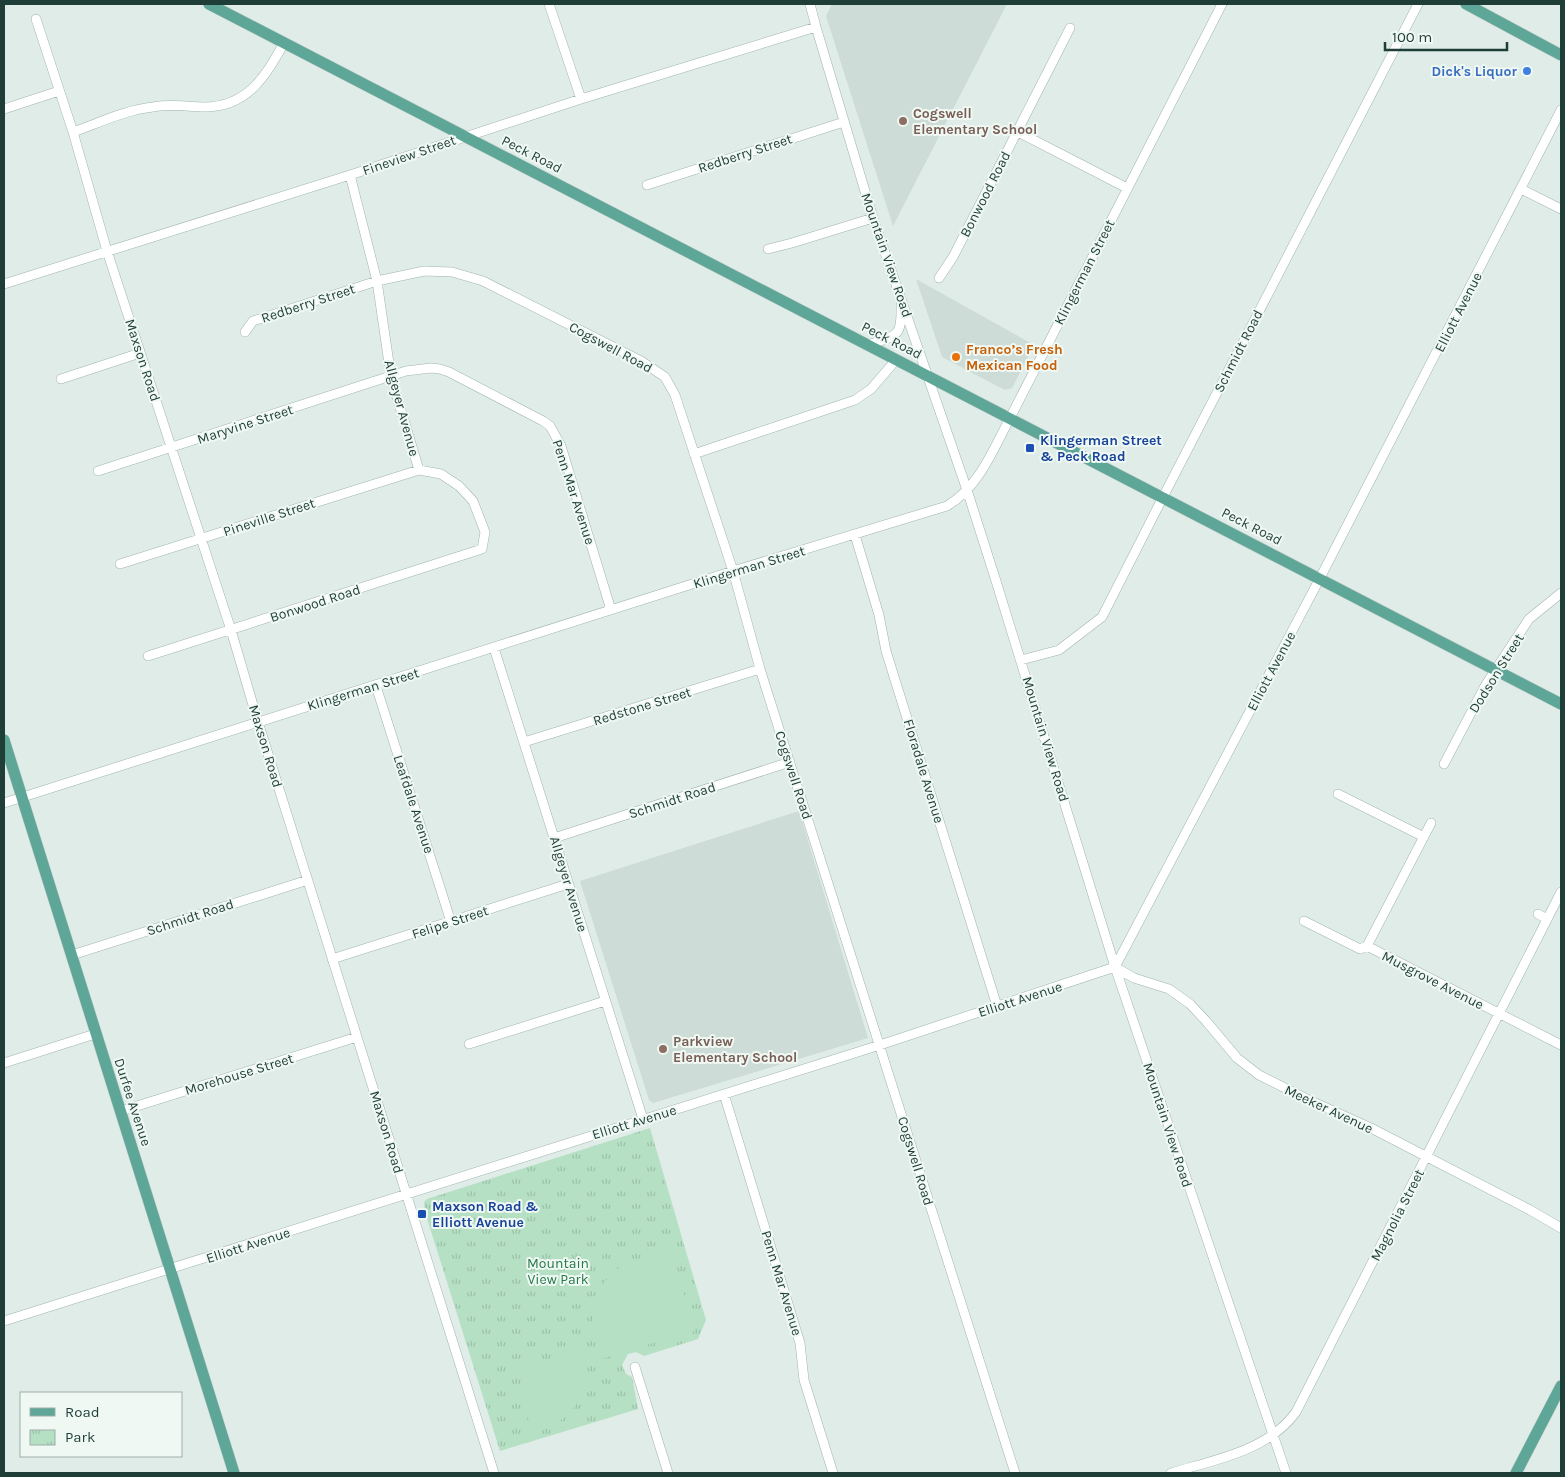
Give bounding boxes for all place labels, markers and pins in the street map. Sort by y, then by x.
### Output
place label: Dick's Liquor [1431,63,1517,80]
marker: Dick's Liquor [1521,65,1533,77]
place label: Cogswell Elementary School [913,105,1037,138]
marker: Cogswell Elementary School [897,115,909,127]
place label: Franco’s Fresh Mexican Food [966,341,1063,374]
marker: Franco’s Fresh Mexican Food [950,351,962,363]
place label: Klingerman Street & Peck Road [1040,432,1162,465]
marker: Klingerman Street & Peck Road [1024,442,1036,454]
place label: Parkview Elementary School [673,1033,797,1066]
marker: Parkview Elementary School [657,1043,669,1055]
place label: Maxson Road & Elliott Avenue [432,1198,539,1231]
marker: Maxson Road & Elliott Avenue [416,1208,428,1220]

